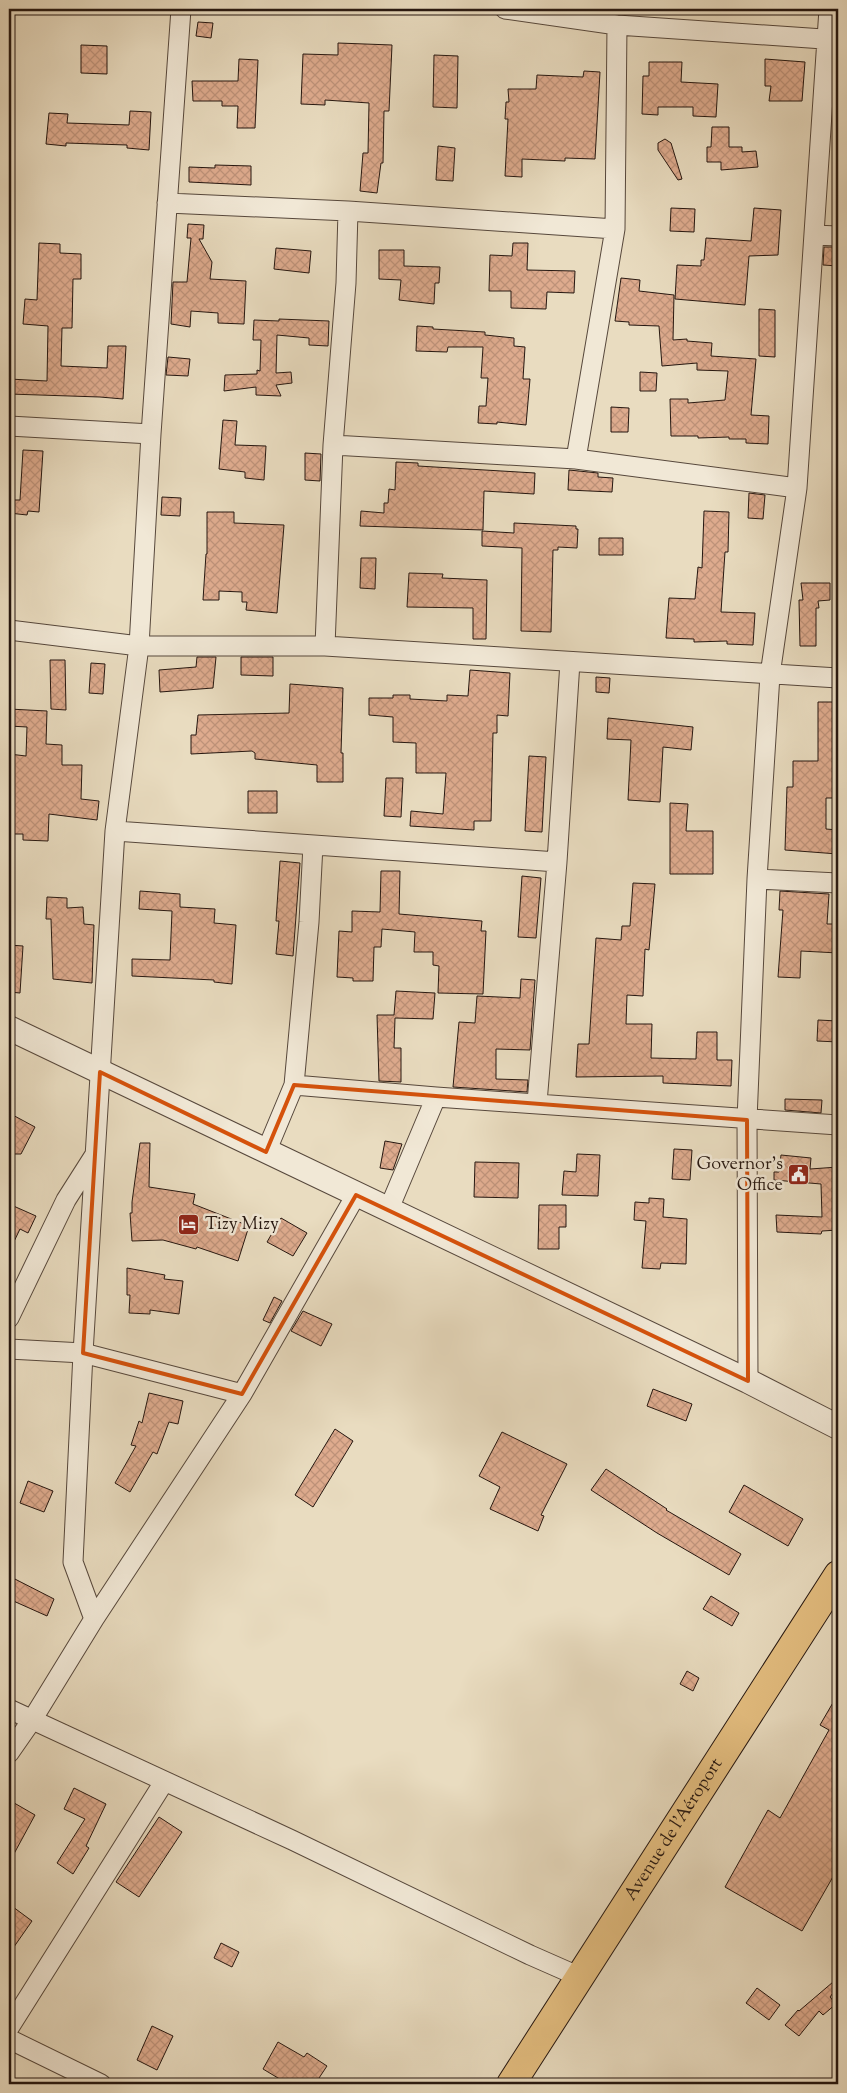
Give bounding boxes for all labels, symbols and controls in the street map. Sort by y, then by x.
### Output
place label: Governor's Office [697,1152,783,1199]
public building icon: Governor's Office [787,1163,811,1187]
place label: Tizy Mizy [205,1212,279,1238]
hotel icon: Tizy Mizy [177,1213,201,1237]
street label: Avenue de l'Aéroport [619,1753,730,1906]

